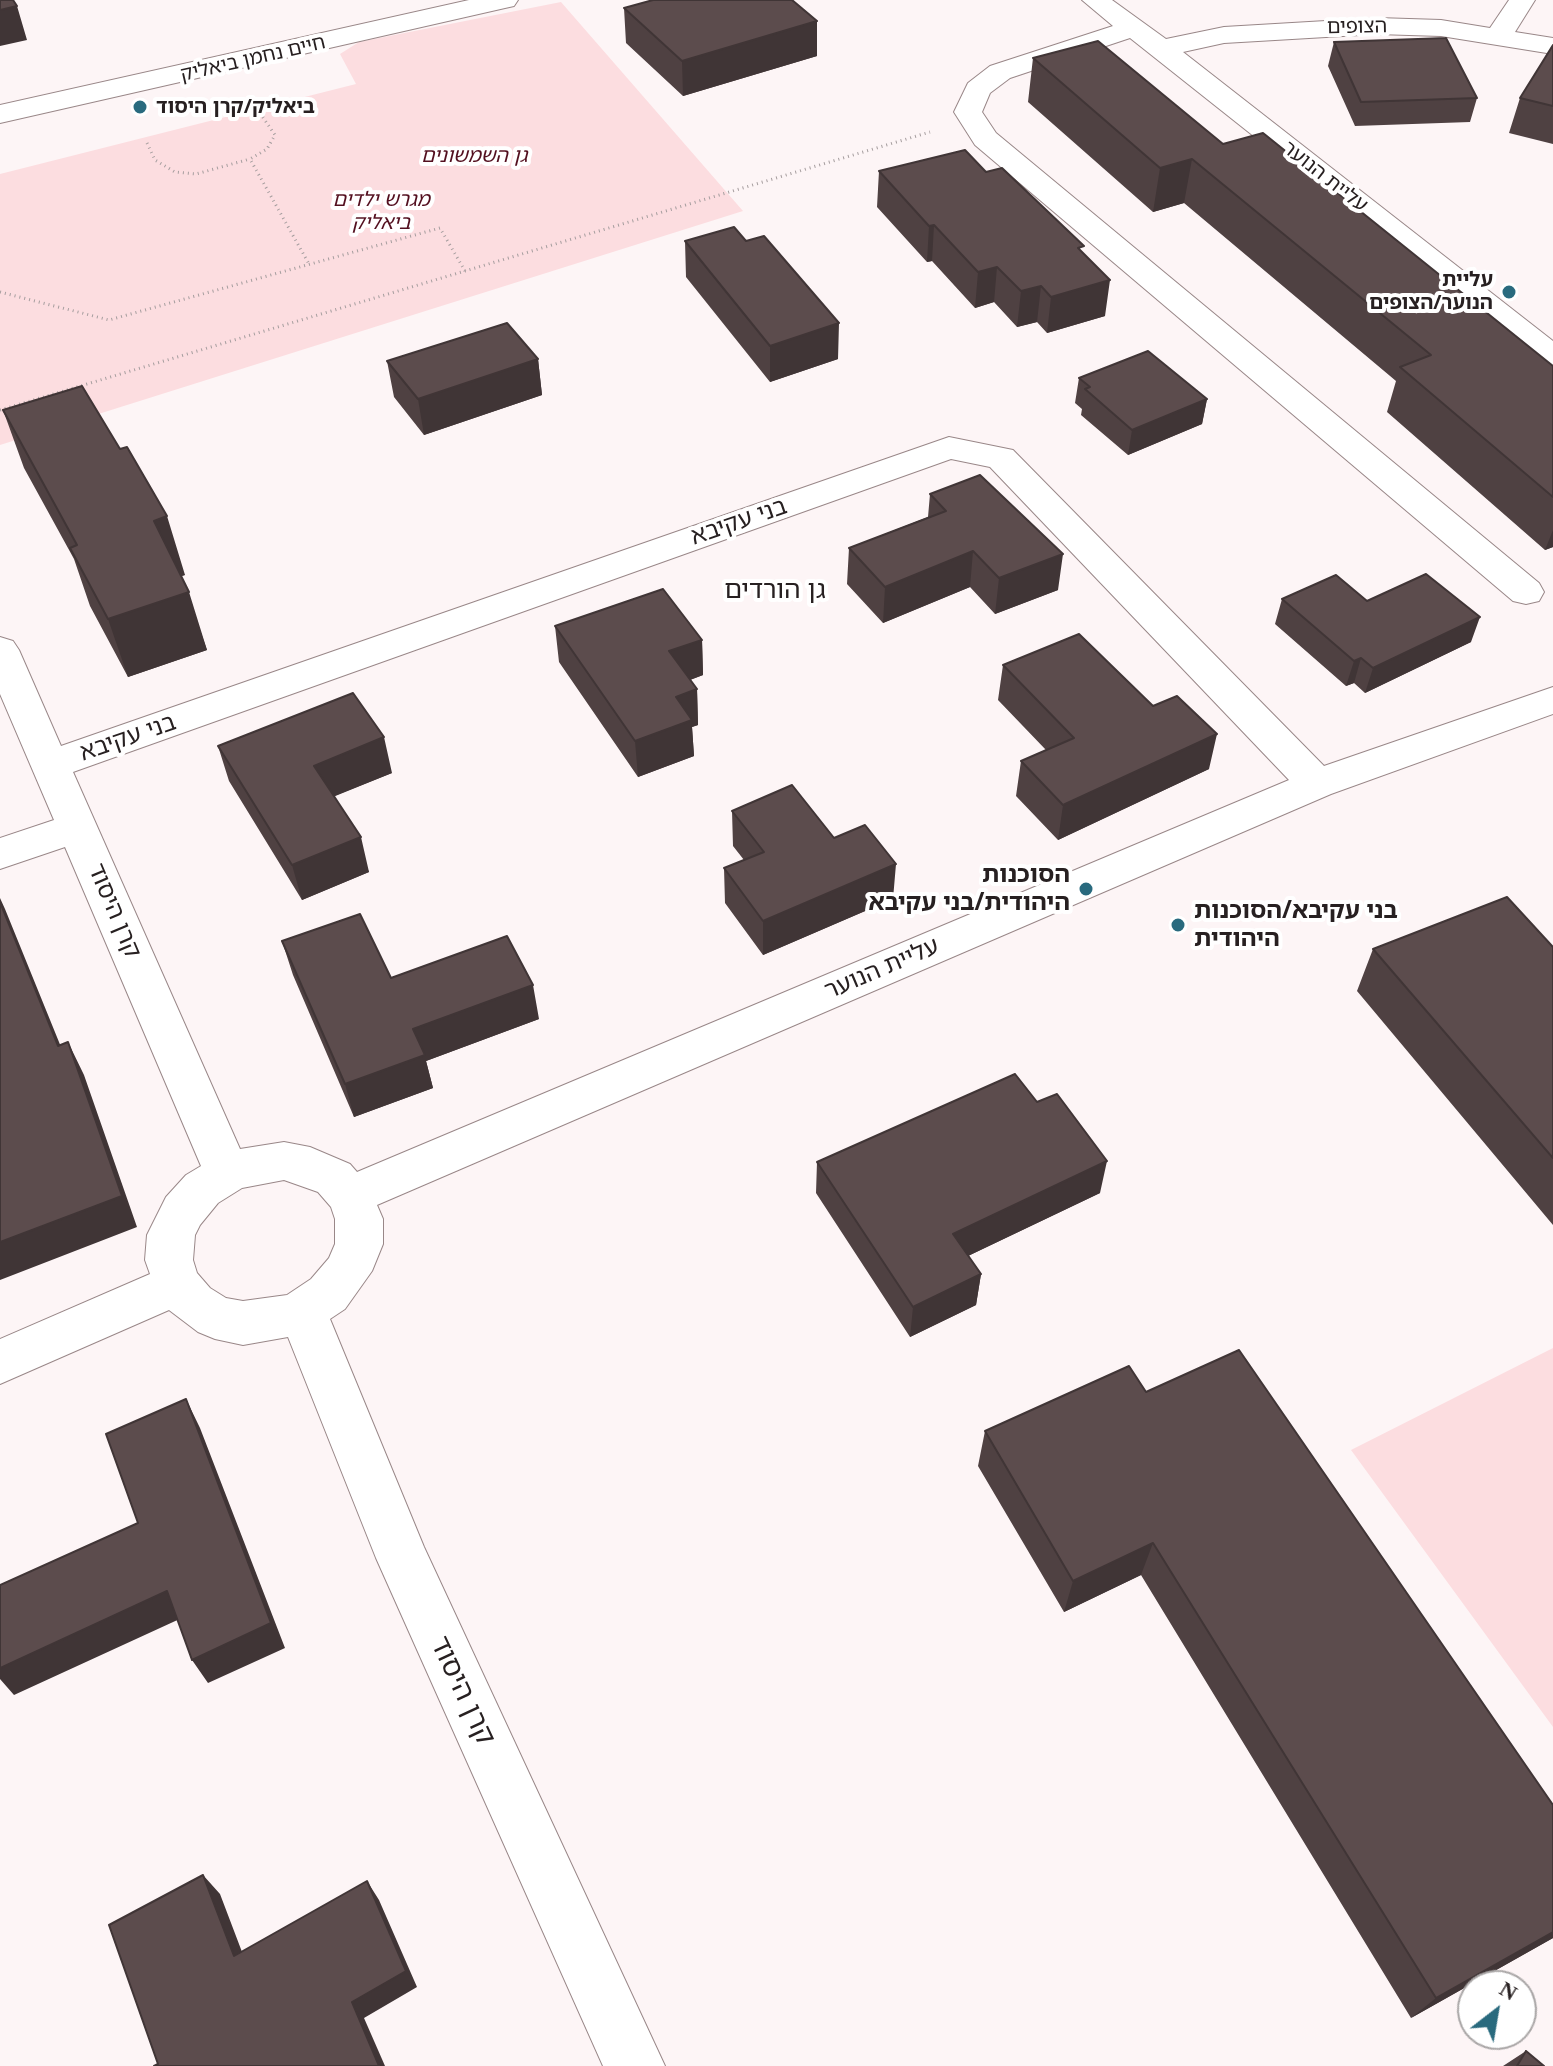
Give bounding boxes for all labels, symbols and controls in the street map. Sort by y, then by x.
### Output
street label: הצופים [1327,14,1387,40]
street label: חיים נחמן ביאליק [178,31,328,87]
place label: ביאליק/קרן היסוד [156,95,315,119]
marker: ביאליק/קרן היסוד [131,98,149,116]
street label: עליית הנוער [1278,136,1372,218]
park label: גן השמשונים [421,144,527,168]
park label: מגרש ילדים ביאליק [332,188,430,235]
place label: עליית הנוער/הצופים [1369,268,1493,315]
marker: עליית הנוער/הצופים [1500,283,1518,301]
street label: בני עקיבא [687,492,791,552]
district label: גן הורדים [724,575,826,607]
street label: בני עקיבא [76,708,180,768]
street label: קרן היסוד [81,860,147,962]
place label: הסוכנות היהודית/בני עקיבא [869,861,1070,917]
marker: הסוכנות היהודית/בני עקיבא [1077,880,1095,898]
place label: בני עקיבא/הסוכנות היהודית [1194,897,1398,953]
marker: בני עקיבא/הסוכנות היהודית [1169,916,1187,934]
street label: עליית הנוער [820,932,944,1006]
street label: קרן היסוד [422,1631,502,1751]
north arrow [1457,1970,1537,2050]
text: N [1495,1976,1522,2006]

